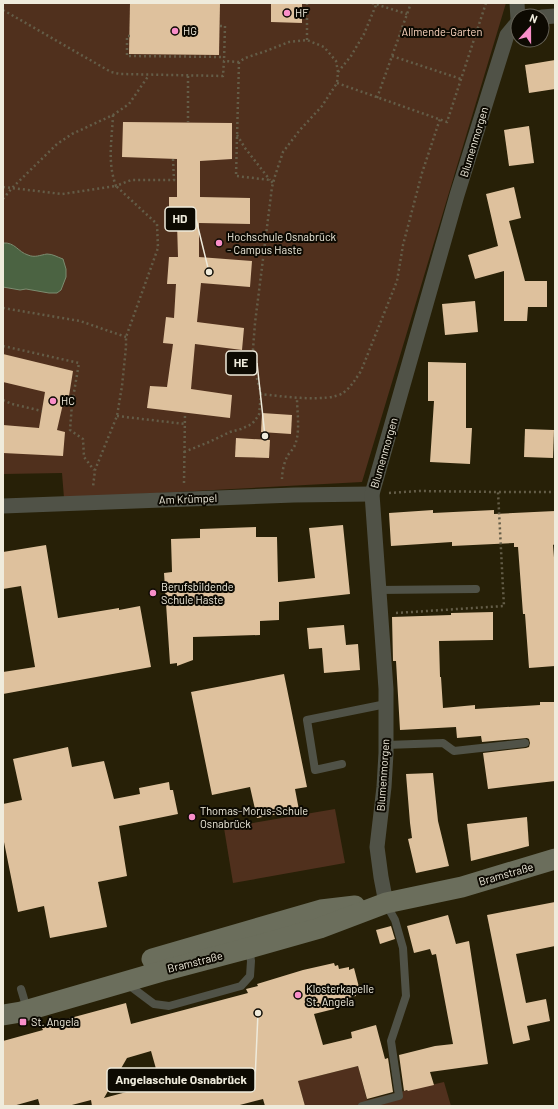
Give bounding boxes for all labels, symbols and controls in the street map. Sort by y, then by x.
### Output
place label: HF [295,6,308,19]
marker: HF [282,8,292,18]
north arrow [510,8,550,48]
text: N [528,11,540,26]
place label: HG [183,24,197,37]
park label: Allmende-Garten [402,25,482,38]
marker: HG [170,26,180,36]
street label: Blumenmorgen [457,105,490,179]
callout: HD [165,207,196,231]
text: HD [173,211,187,225]
place label: Hochschule Osnabrück - Campus Haste [227,230,337,256]
marker: Hochschule Osnabrück - Campus Haste [214,238,224,248]
callout: HE [226,351,257,375]
text: HE [234,355,248,369]
place label: HC [61,394,75,407]
marker: HC [48,396,58,406]
street label: Blumenmorgen [367,416,400,490]
street label: Am Krümpel [159,491,217,506]
place label: Berufsbildende Schule Haste [161,580,234,606]
marker: Berufsbildende Schule Haste [148,588,158,598]
street label: Blumenmorgen [373,738,392,812]
place label: Thomas-Morus-Schule Osnabrück [200,804,308,830]
marker: Thomas-Morus-Schule Osnabrück [187,812,197,822]
street label: Bramstraße [477,859,535,888]
street label: Bramstraße [166,948,224,975]
place label: Klosterkapelle St. Angela [306,982,374,1008]
marker: Klosterkapelle St. Angela [293,990,303,1000]
place label: St. Angela [31,1015,79,1028]
marker: St. Angela [18,1017,28,1027]
callout: Angelaschule Osnabrück [107,1068,255,1092]
text: Angelaschule Osnabrück [115,1072,247,1086]

